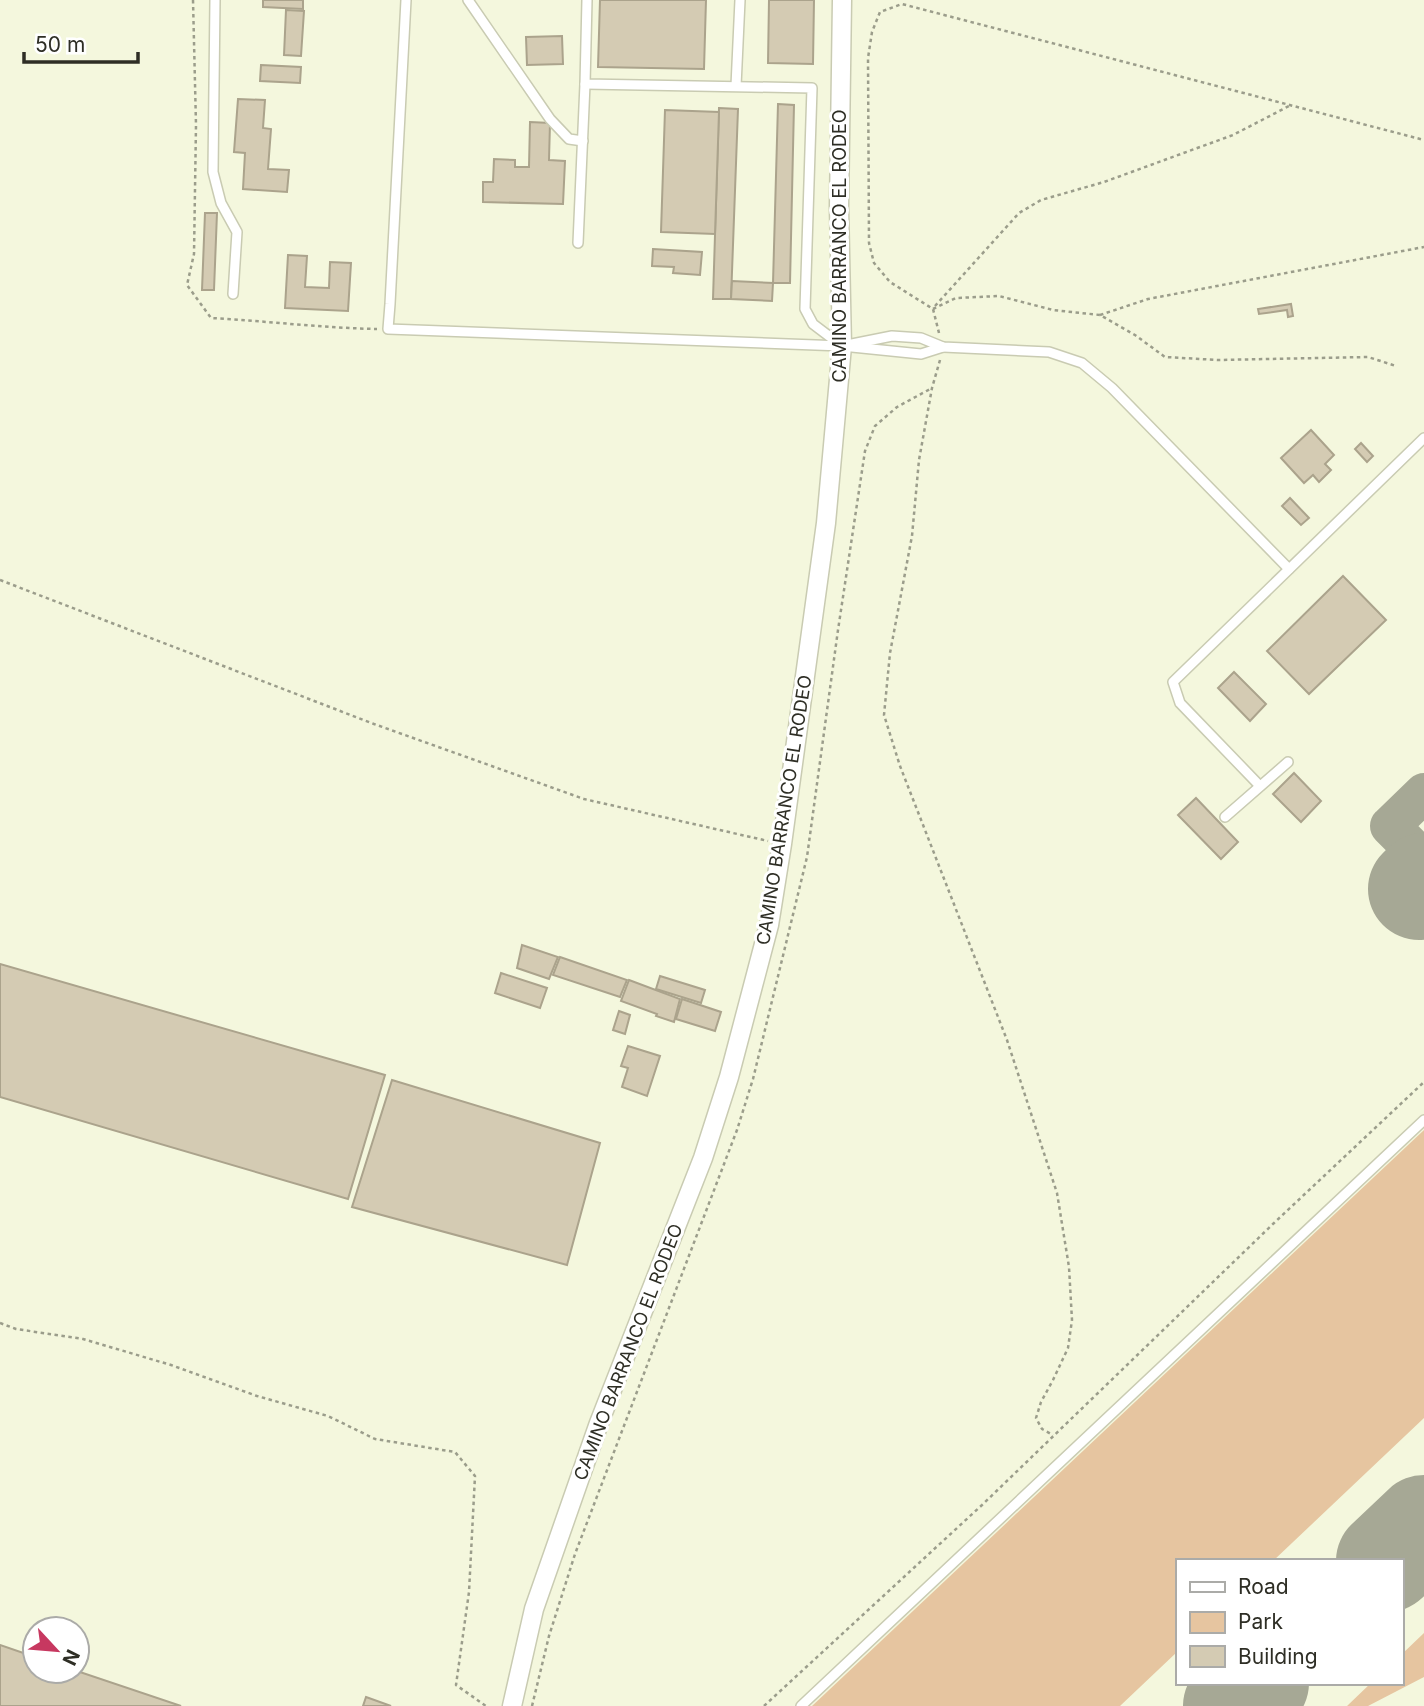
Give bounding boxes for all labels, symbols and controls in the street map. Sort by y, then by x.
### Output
scale bar [24,21,138,65]
text: 50 m [35,32,85,57]
street label: CAMINO BARRANCO EL RODEO [829,110,850,383]
street label: CAMINO BARRANCO EL RODEO [752,674,816,946]
street label: CAMINO BARRANCO EL RODEO [569,1221,687,1483]
legend [1176,1559,1403,1685]
text: Road [1238,1574,1289,1599]
text: Park [1238,1609,1283,1634]
north arrow [21,1615,91,1685]
text: Building [1238,1644,1318,1669]
text: N [57,1646,84,1669]

